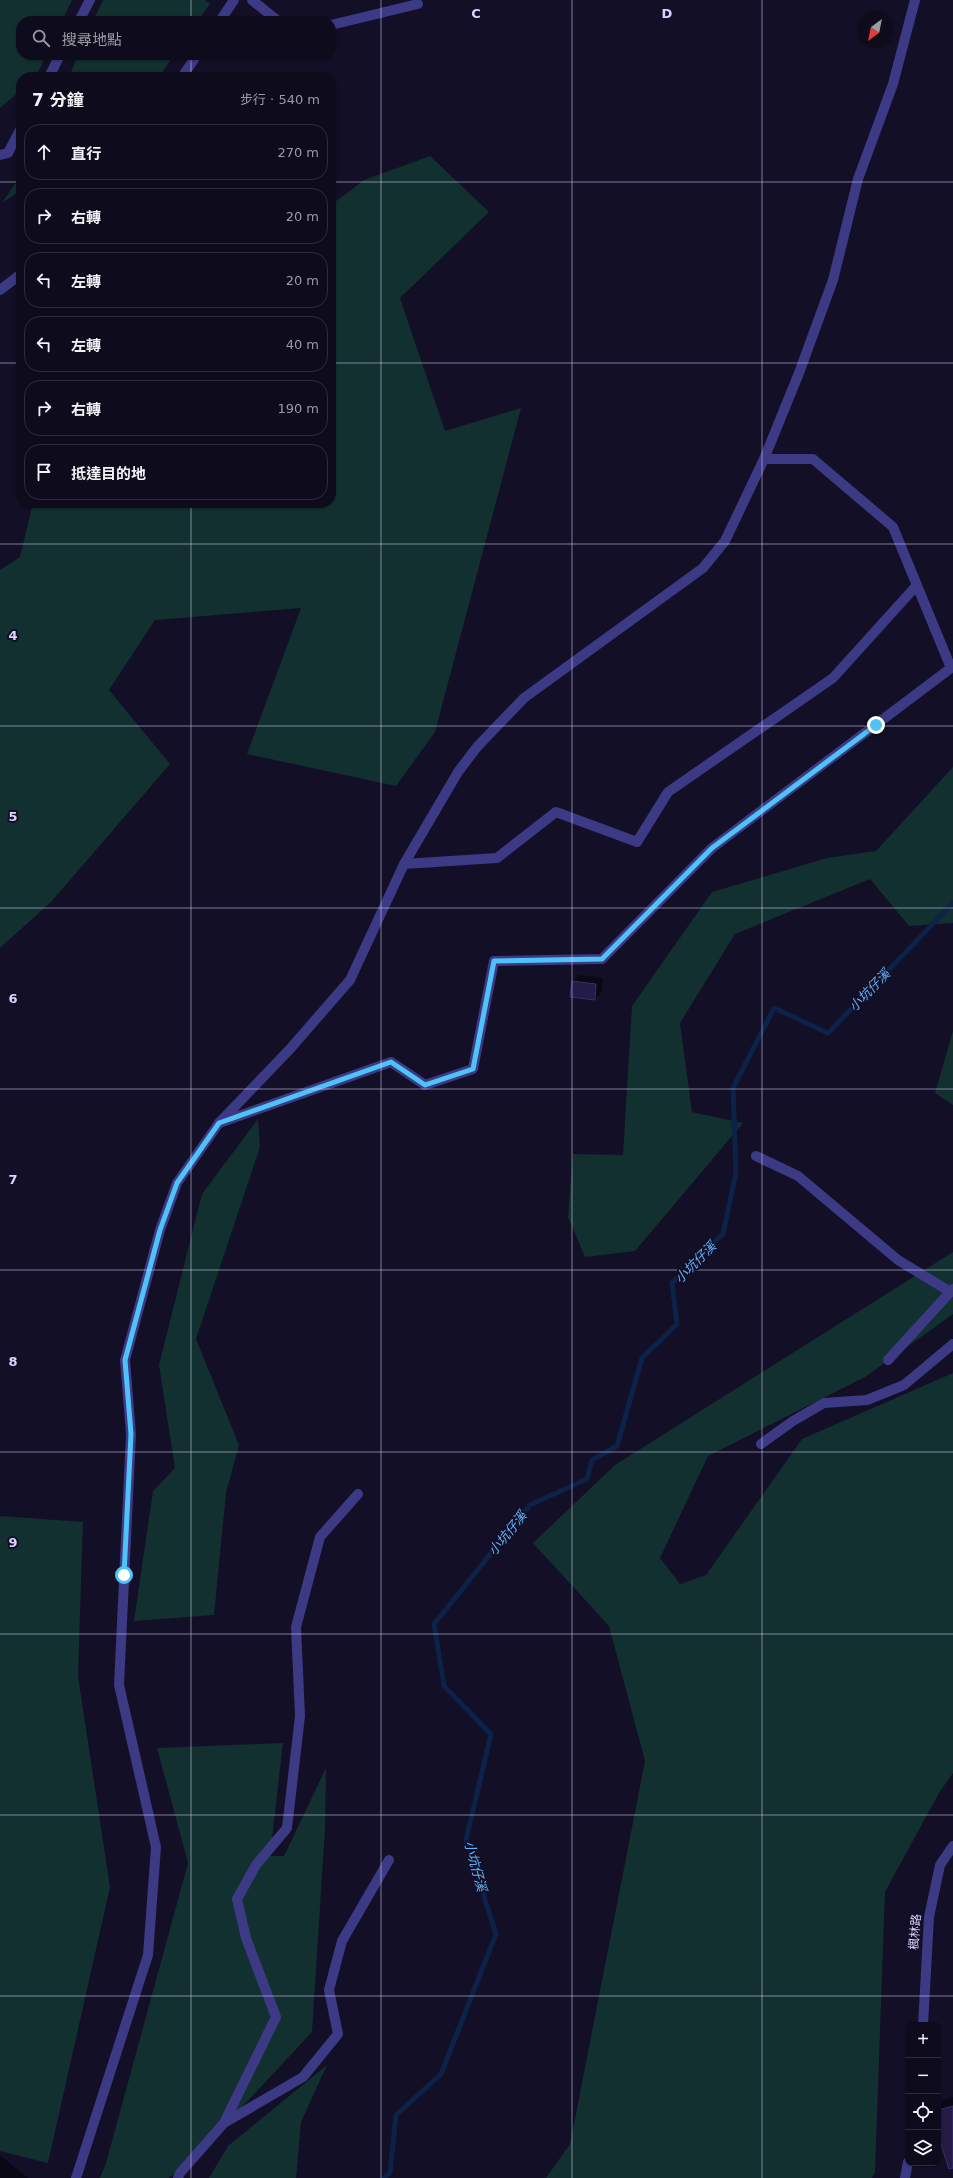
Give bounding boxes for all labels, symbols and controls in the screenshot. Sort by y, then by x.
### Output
text: C [471,6,481,21]
text: D [662,6,673,21]
north arrow [857,12,893,48]
search box [16,16,336,60]
icon: search [30,27,52,49]
text: 搜尋地點 [62,31,122,49]
text: 7 分鐘 [32,90,84,110]
text: 步行 · 540 m [240,92,320,107]
icon: ahead [33,141,55,163]
text: 直行 [71,145,101,163]
text: 270 m [277,145,319,160]
icon: right [33,205,55,227]
text: 右轉 [71,209,101,227]
text: 20 m [286,209,319,224]
icon: left [33,269,55,291]
text: 左轉 [71,273,101,291]
text: 20 m [286,273,319,288]
icon: left [33,333,55,355]
text: 左轉 [71,337,101,355]
text: 40 m [286,337,319,352]
icon: right [33,397,55,419]
text: 右轉 [71,401,101,419]
text: 190 m [277,401,319,416]
icon: arrive [33,461,55,483]
text: 抵達目的地 [71,465,146,483]
text: 4 [8,628,18,643]
route end [867,716,885,734]
text: 5 [8,809,18,824]
water label: 小坑仔溪 [846,965,894,1014]
text: 6 [8,991,18,1006]
text: 7 [8,1172,18,1187]
water label: 小坑仔溪 [672,1237,720,1286]
text: 8 [8,1354,18,1369]
water label: 小坑仔溪 [485,1507,531,1558]
text: 9 [8,1535,18,1550]
route start [115,1566,133,1584]
water label: 小坑仔溪 [462,1839,490,1895]
street label: 楓林路 [906,1913,924,1951]
map controls [905,2022,941,2166]
button: + [905,2022,941,2058]
button: − [905,2058,941,2094]
button: locate [905,2094,941,2130]
button: layers [905,2130,941,2166]

